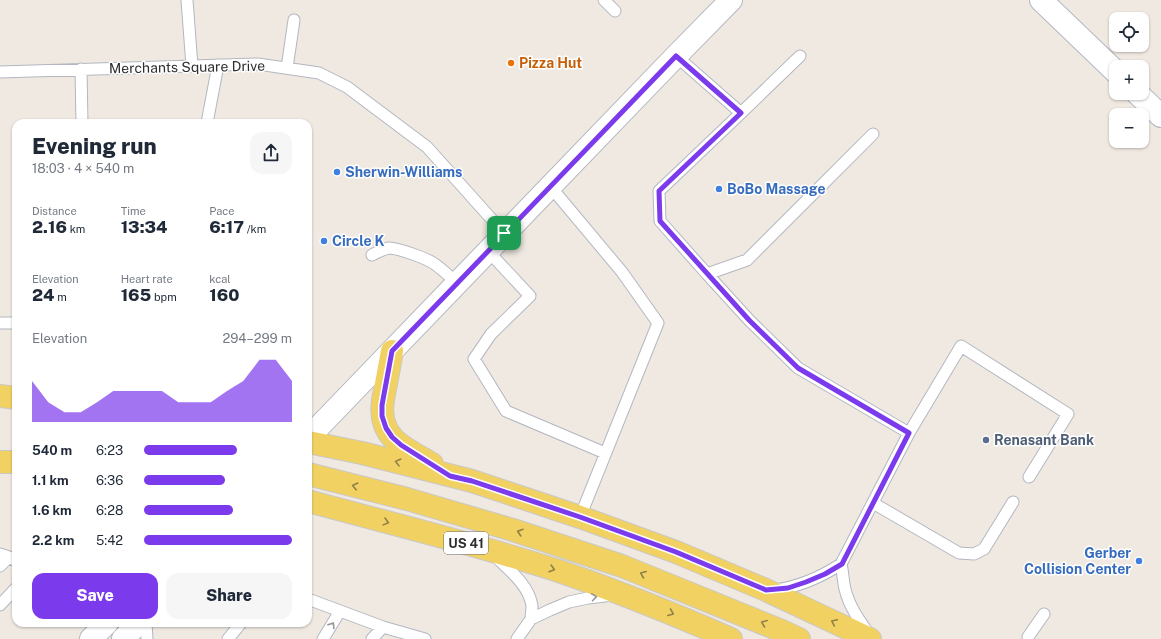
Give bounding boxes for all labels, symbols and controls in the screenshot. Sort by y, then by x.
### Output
map controls [1109,12,1149,148]
button: locate [1109,12,1149,52]
place label: Pizza Hut [519,55,582,71]
street label: Merchants Square Drive [109,58,265,76]
marker: Pizza Hut [506,58,516,68]
button: + [1109,60,1149,100]
button: − [1109,108,1149,148]
button: share [250,132,292,174]
text: Evening run [32,133,157,159]
text: 18:03 · 4 × 540 m [32,161,134,176]
place label: Sherwin-Williams [345,164,462,180]
marker: Sherwin-Williams [332,167,342,177]
place label: BoBo Massage [727,181,825,197]
marker: BoBo Massage [714,184,724,194]
text: Distance [32,205,77,217]
text: Time [121,205,146,217]
text: Pace [209,205,234,217]
pin [487,216,521,250]
text: 2.16 [32,217,67,237]
text: 13:34 [121,217,167,237]
text: 6:17 [209,217,244,237]
icon: arrive [493,222,515,244]
text: km [67,223,85,235]
text: /km [244,223,266,235]
place label: Circle K [332,233,385,249]
marker: Circle K [319,236,329,246]
text: Elevation [32,273,79,285]
text: Heart rate [121,273,173,285]
text: kcal [209,273,231,285]
text: 24 [32,285,54,305]
text: 165 [121,285,151,305]
text: 160 [209,285,239,305]
text: m [54,291,67,303]
text: bpm [151,291,177,303]
text: Elevation [32,331,87,346]
text: 294–299 m [222,331,292,346]
place label: Renasant Bank [994,432,1094,448]
marker: Renasant Bank [981,435,991,445]
text: 540 m [32,443,72,458]
text: 6:23 [96,443,123,458]
one-way arrow [395,459,401,467]
text: 1.1 km [32,473,69,488]
text: 6:36 [96,473,123,488]
one-way arrow [351,482,358,491]
text: 1.6 km [32,503,72,518]
text: 6:28 [96,503,123,518]
one-way arrow [383,517,390,526]
one-way arrow [517,528,524,537]
road number: US 41 [444,532,488,554]
text: 2.2 km [32,533,74,548]
text: 5:42 [96,533,123,548]
place label: Gerber Collision Center [1024,545,1131,577]
marker: Gerber Collision Center [1134,556,1144,566]
one-way arrow [548,564,555,573]
one-way arrow [640,571,648,579]
button: Save [32,573,158,619]
button: Share [166,573,292,619]
one-way arrow [591,593,597,602]
one-way arrow [667,609,674,617]
one-way arrow [831,619,838,627]
one-way arrow [760,620,767,628]
one-way arrow [327,622,334,629]

